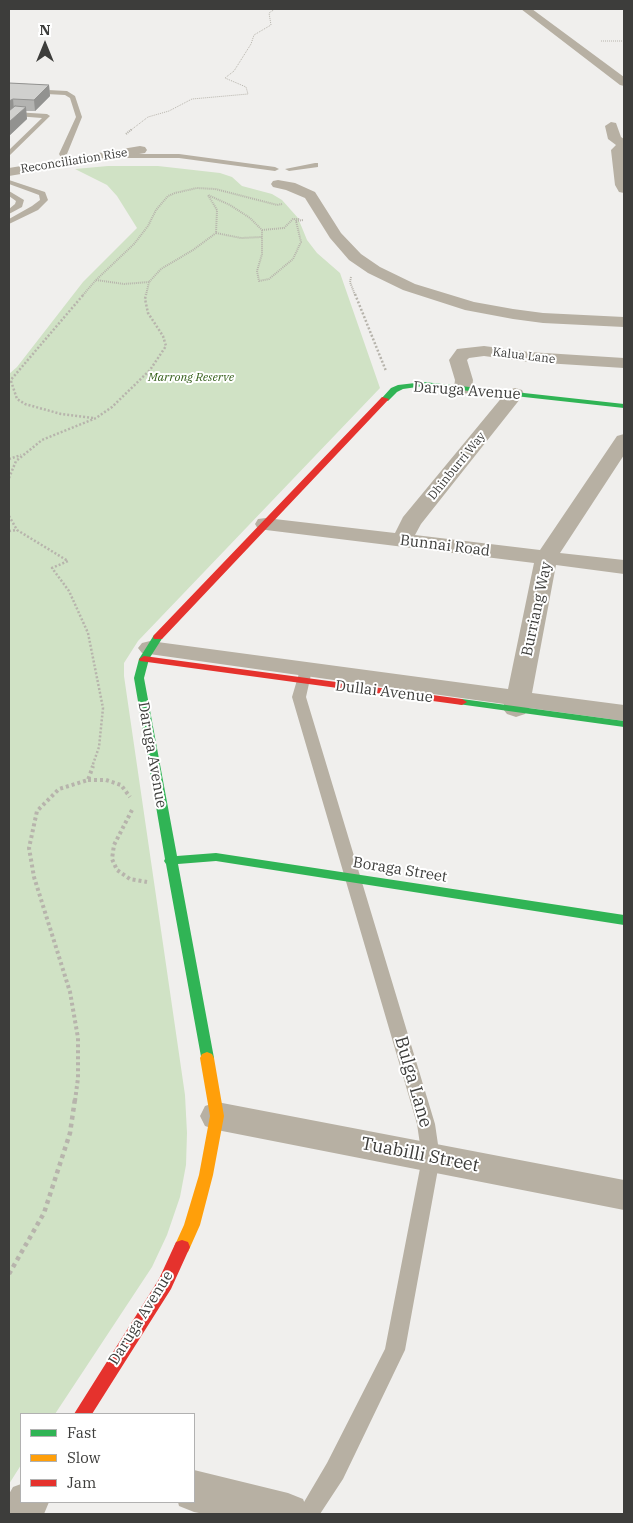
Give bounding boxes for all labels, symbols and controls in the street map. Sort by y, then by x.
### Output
north arrow [20,20,70,70]
text: N [39,21,51,39]
street label: Reconciliation Rise [20,145,128,177]
street label: Kalua Lane [492,345,556,367]
park label: Marrong Reserve [148,371,234,385]
street label: Daruga Avenue [413,378,521,404]
street label: Dhinburri Way [425,429,489,503]
street label: Bunnai Road [399,532,491,560]
street label: Burriang Way [518,560,556,658]
street label: Dullai Avenue [334,677,434,707]
street label: Daruga Avenue [134,700,170,810]
street label: Boraga Street [352,854,448,886]
street label: Bulga Lane [390,1034,436,1130]
street label: Tuabilli Street [359,1133,481,1177]
street label: Daruga Avenue [105,1268,177,1368]
legend [20,1413,195,1503]
text: Fast [67,1423,97,1442]
text: Slow [67,1448,100,1467]
text: Jam [67,1473,96,1492]

